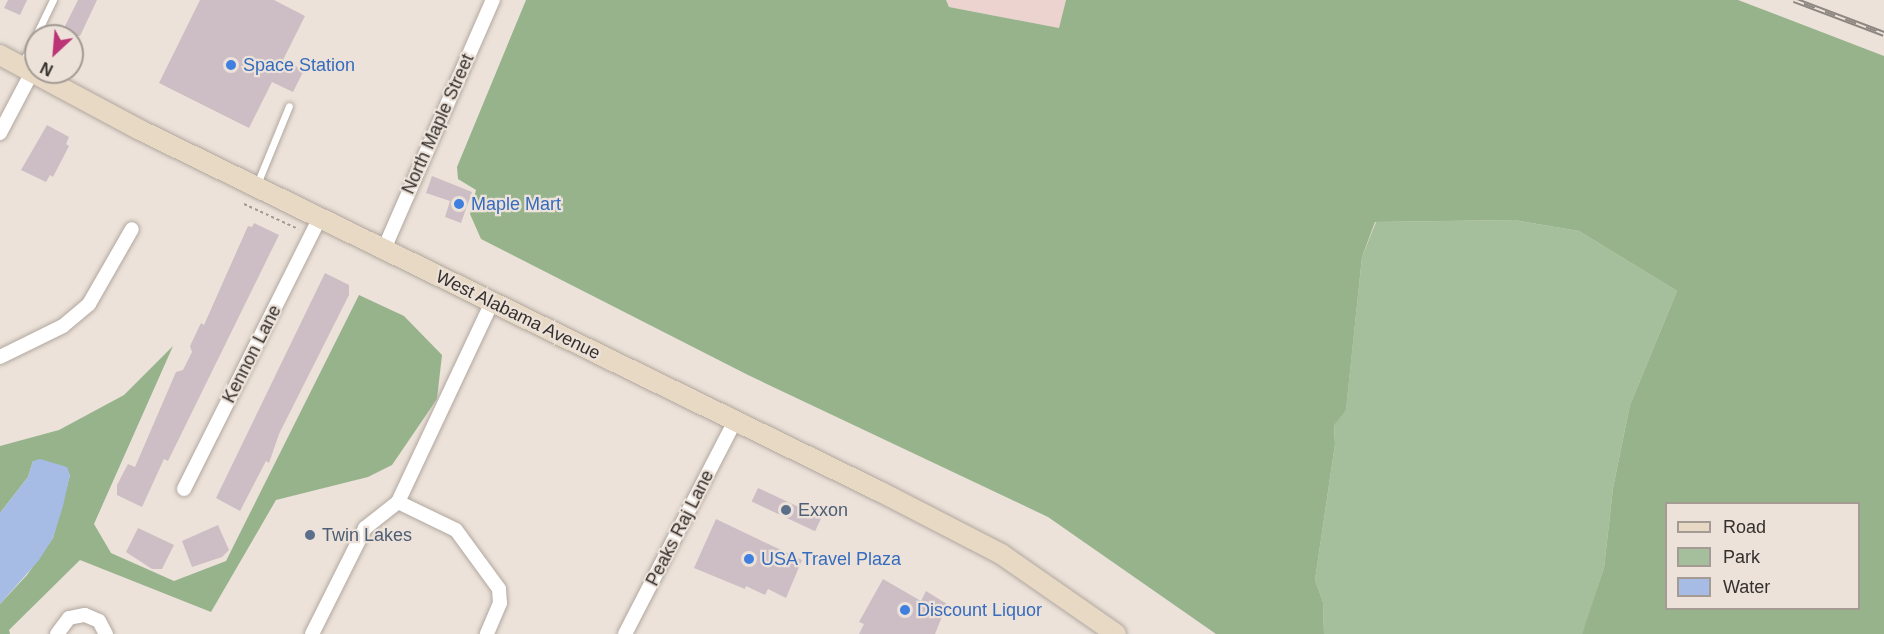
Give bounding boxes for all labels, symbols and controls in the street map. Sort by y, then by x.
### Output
north arrow [24,24,84,84]
street label: North Maple Street [397,51,479,197]
place label: Space Station [243,54,355,76]
marker: Space Station [224,58,238,72]
text: N [38,59,56,79]
place label: Maple Mart [471,193,561,215]
marker: Maple Mart [452,197,466,211]
street label: West Alabama Avenue [431,265,605,365]
street label: Kennon Lane [218,301,286,407]
street label: Peaks Raj Lane [642,466,718,590]
place label: Exxon [798,499,848,521]
legend [1665,502,1860,610]
marker: Exxon [779,503,793,517]
text: Road [1723,517,1766,537]
place label: Twin Lakes [322,524,412,546]
marker: Twin Lakes [303,528,317,542]
text: Park [1723,547,1760,567]
place label: USA Travel Plaza [761,548,902,570]
marker: USA Travel Plaza [742,552,756,566]
text: Water [1723,577,1770,597]
place label: Discount Liquor [917,599,1042,621]
marker: Discount Liquor [898,603,912,617]

